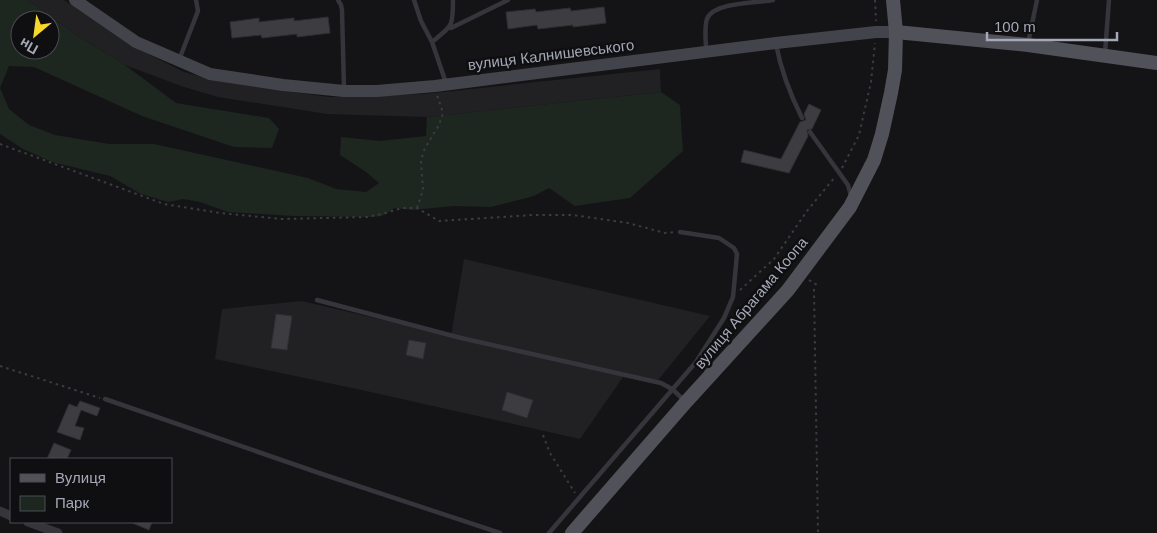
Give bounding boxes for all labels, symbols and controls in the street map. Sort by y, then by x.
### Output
north arrow [10,10,60,60]
scale bar [987,10,1117,42]
text: 100 m [994,18,1036,35]
text: Пн [17,35,41,58]
street label: вулиця Калнишевського [467,36,635,73]
street label: вулиця Абрагама Коопа [691,233,811,372]
legend [10,458,172,523]
text: Вулиця [55,469,106,486]
text: Парк [55,494,89,511]

